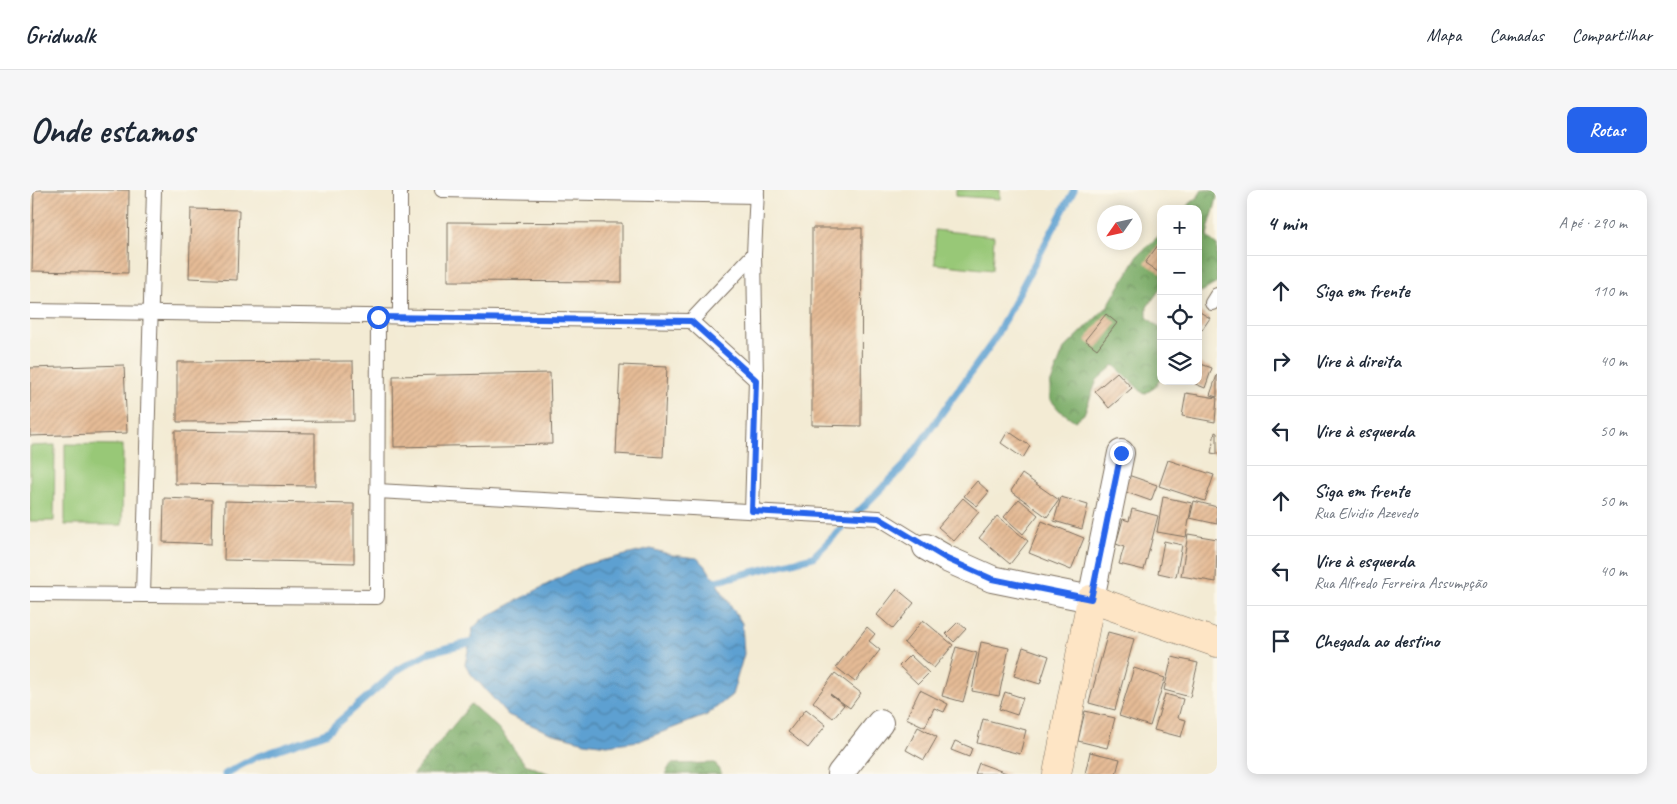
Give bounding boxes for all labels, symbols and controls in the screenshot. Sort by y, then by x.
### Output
text: Gridwalk [25,20,95,50]
text: Mapa [1427,24,1461,46]
text: Camadas [1489,24,1544,46]
text: Compartilhar [1572,24,1652,46]
button: Rotas [1567,107,1647,153]
text: Onde estamos [30,108,195,153]
north arrow [1097,205,1142,250]
map controls [1157,205,1202,385]
button: + [1157,205,1202,250]
text: 4 min [1267,210,1307,236]
text: A pé · 290 m [1559,213,1627,233]
button: − [1157,250,1202,295]
icon: ahead [1267,277,1295,305]
text: Siga em frente [1314,279,1410,303]
text: 110 m [1593,281,1627,301]
button: locate [1157,295,1202,340]
route start [367,306,390,329]
button: layers [1157,340,1202,385]
icon: right [1267,347,1295,375]
text: Vire à direita [1314,349,1401,373]
text: 40 m [1600,351,1627,371]
icon: left [1267,417,1295,445]
text: Vire à esquerda [1314,419,1414,443]
text: 50 m [1600,421,1627,441]
route end [1110,442,1133,465]
text: Siga em frente [1314,479,1410,503]
icon: ahead [1267,487,1295,515]
text: 50 m [1600,491,1627,511]
text: Rua Elvidio Azevedo [1314,503,1418,523]
text: Vire à esquerda [1314,549,1414,573]
icon: left [1267,557,1295,585]
text: 40 m [1600,561,1627,581]
text: Rua Alfredo Ferreira Assumpção [1314,573,1487,593]
icon: arrive [1267,627,1295,655]
text: Chegada ao destino [1314,629,1440,653]

